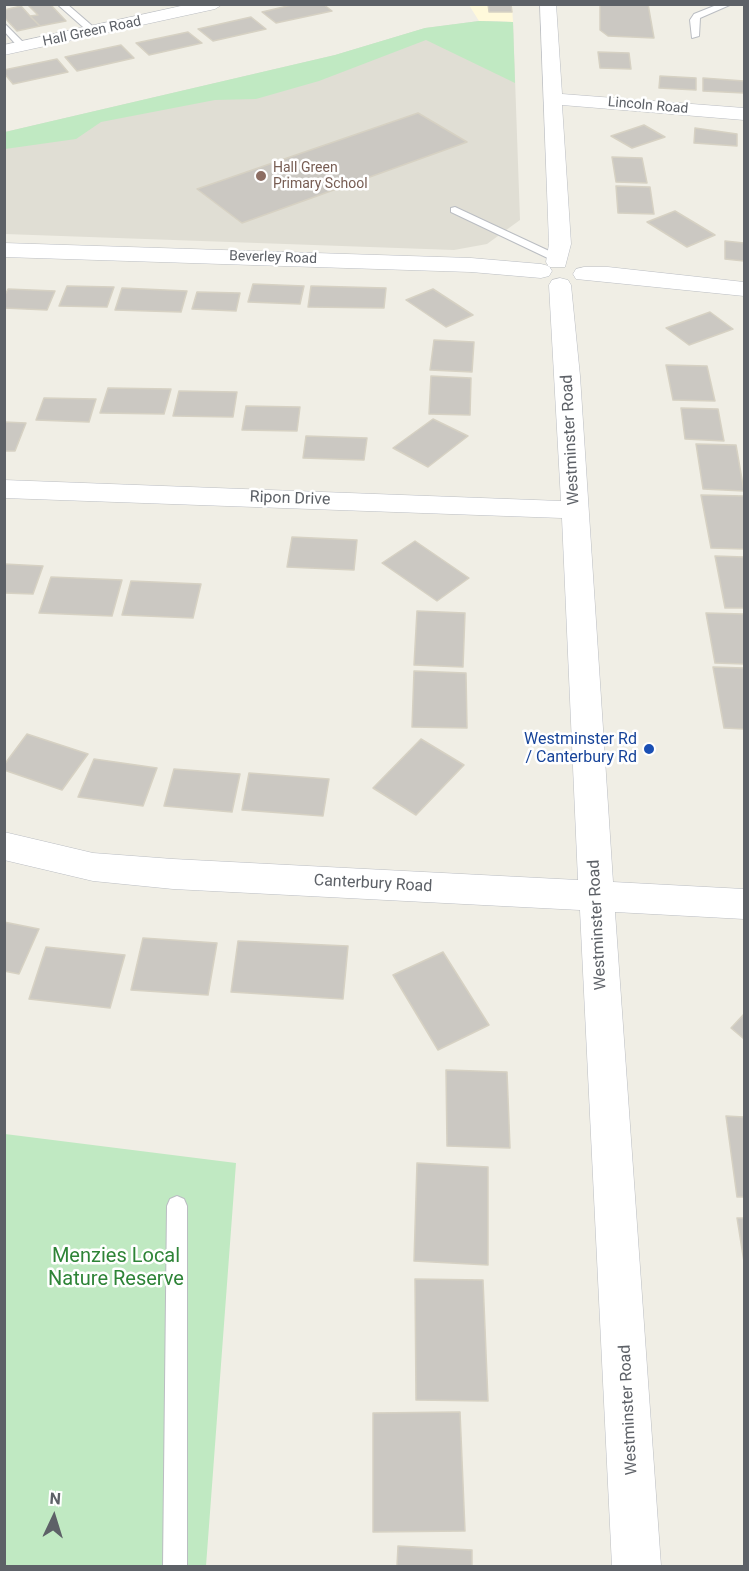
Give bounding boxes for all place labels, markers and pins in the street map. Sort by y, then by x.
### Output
place label: Hall Green Primary School [273,160,368,192]
marker: Hall Green Primary School [254,169,268,183]
place label: Westminster Rd / Canterbury Rd [524,730,637,768]
marker: Westminster Rd / Canterbury Rd [642,742,656,756]

